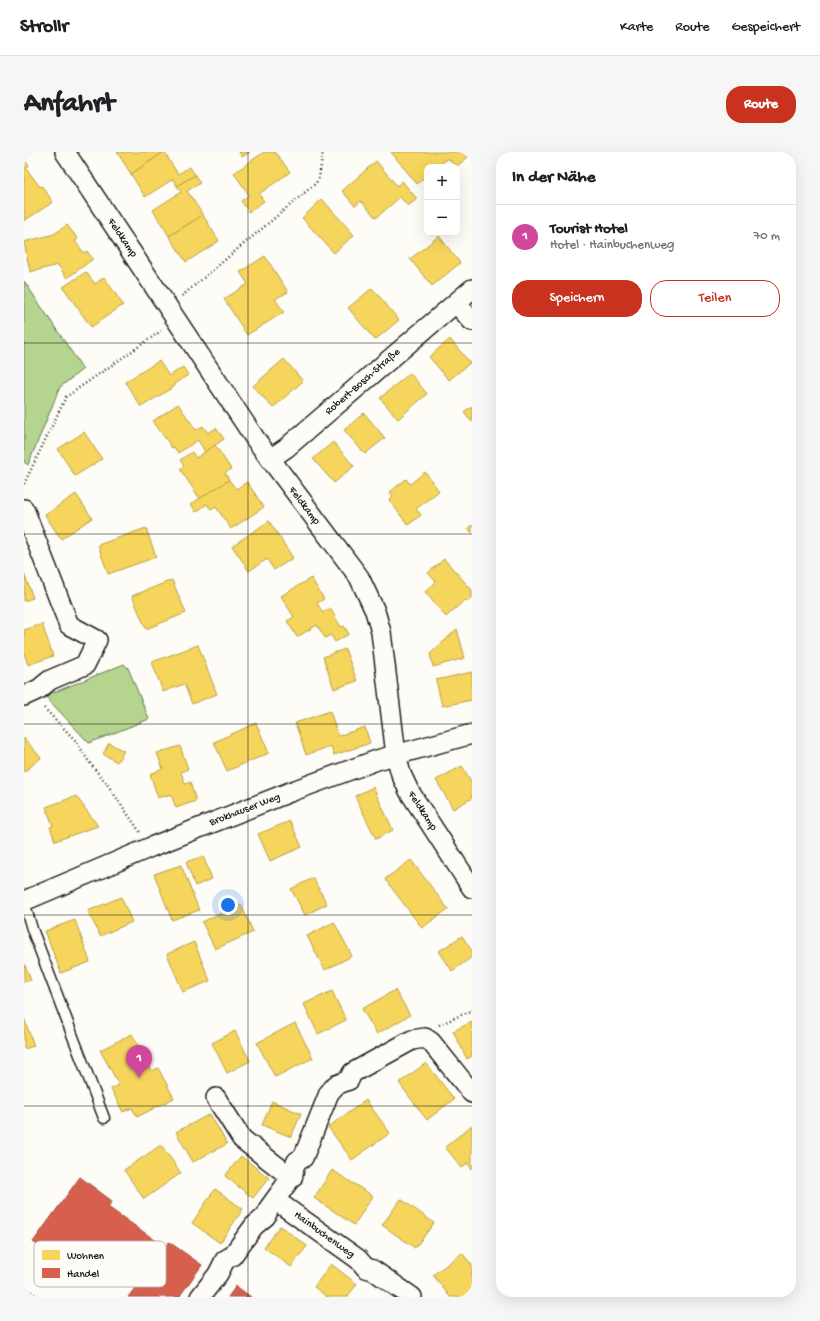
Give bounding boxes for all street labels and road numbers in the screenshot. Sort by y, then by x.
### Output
street label: Feldkamp [104,215,140,260]
street label: Robert-Bosch-Straße [323,346,403,418]
street label: Feldkamp [285,484,323,528]
street label: Feldkamp [404,788,439,833]
street label: Brokhauser Weg [207,791,282,829]
street label: Hainbuchenweg [291,1209,357,1261]

